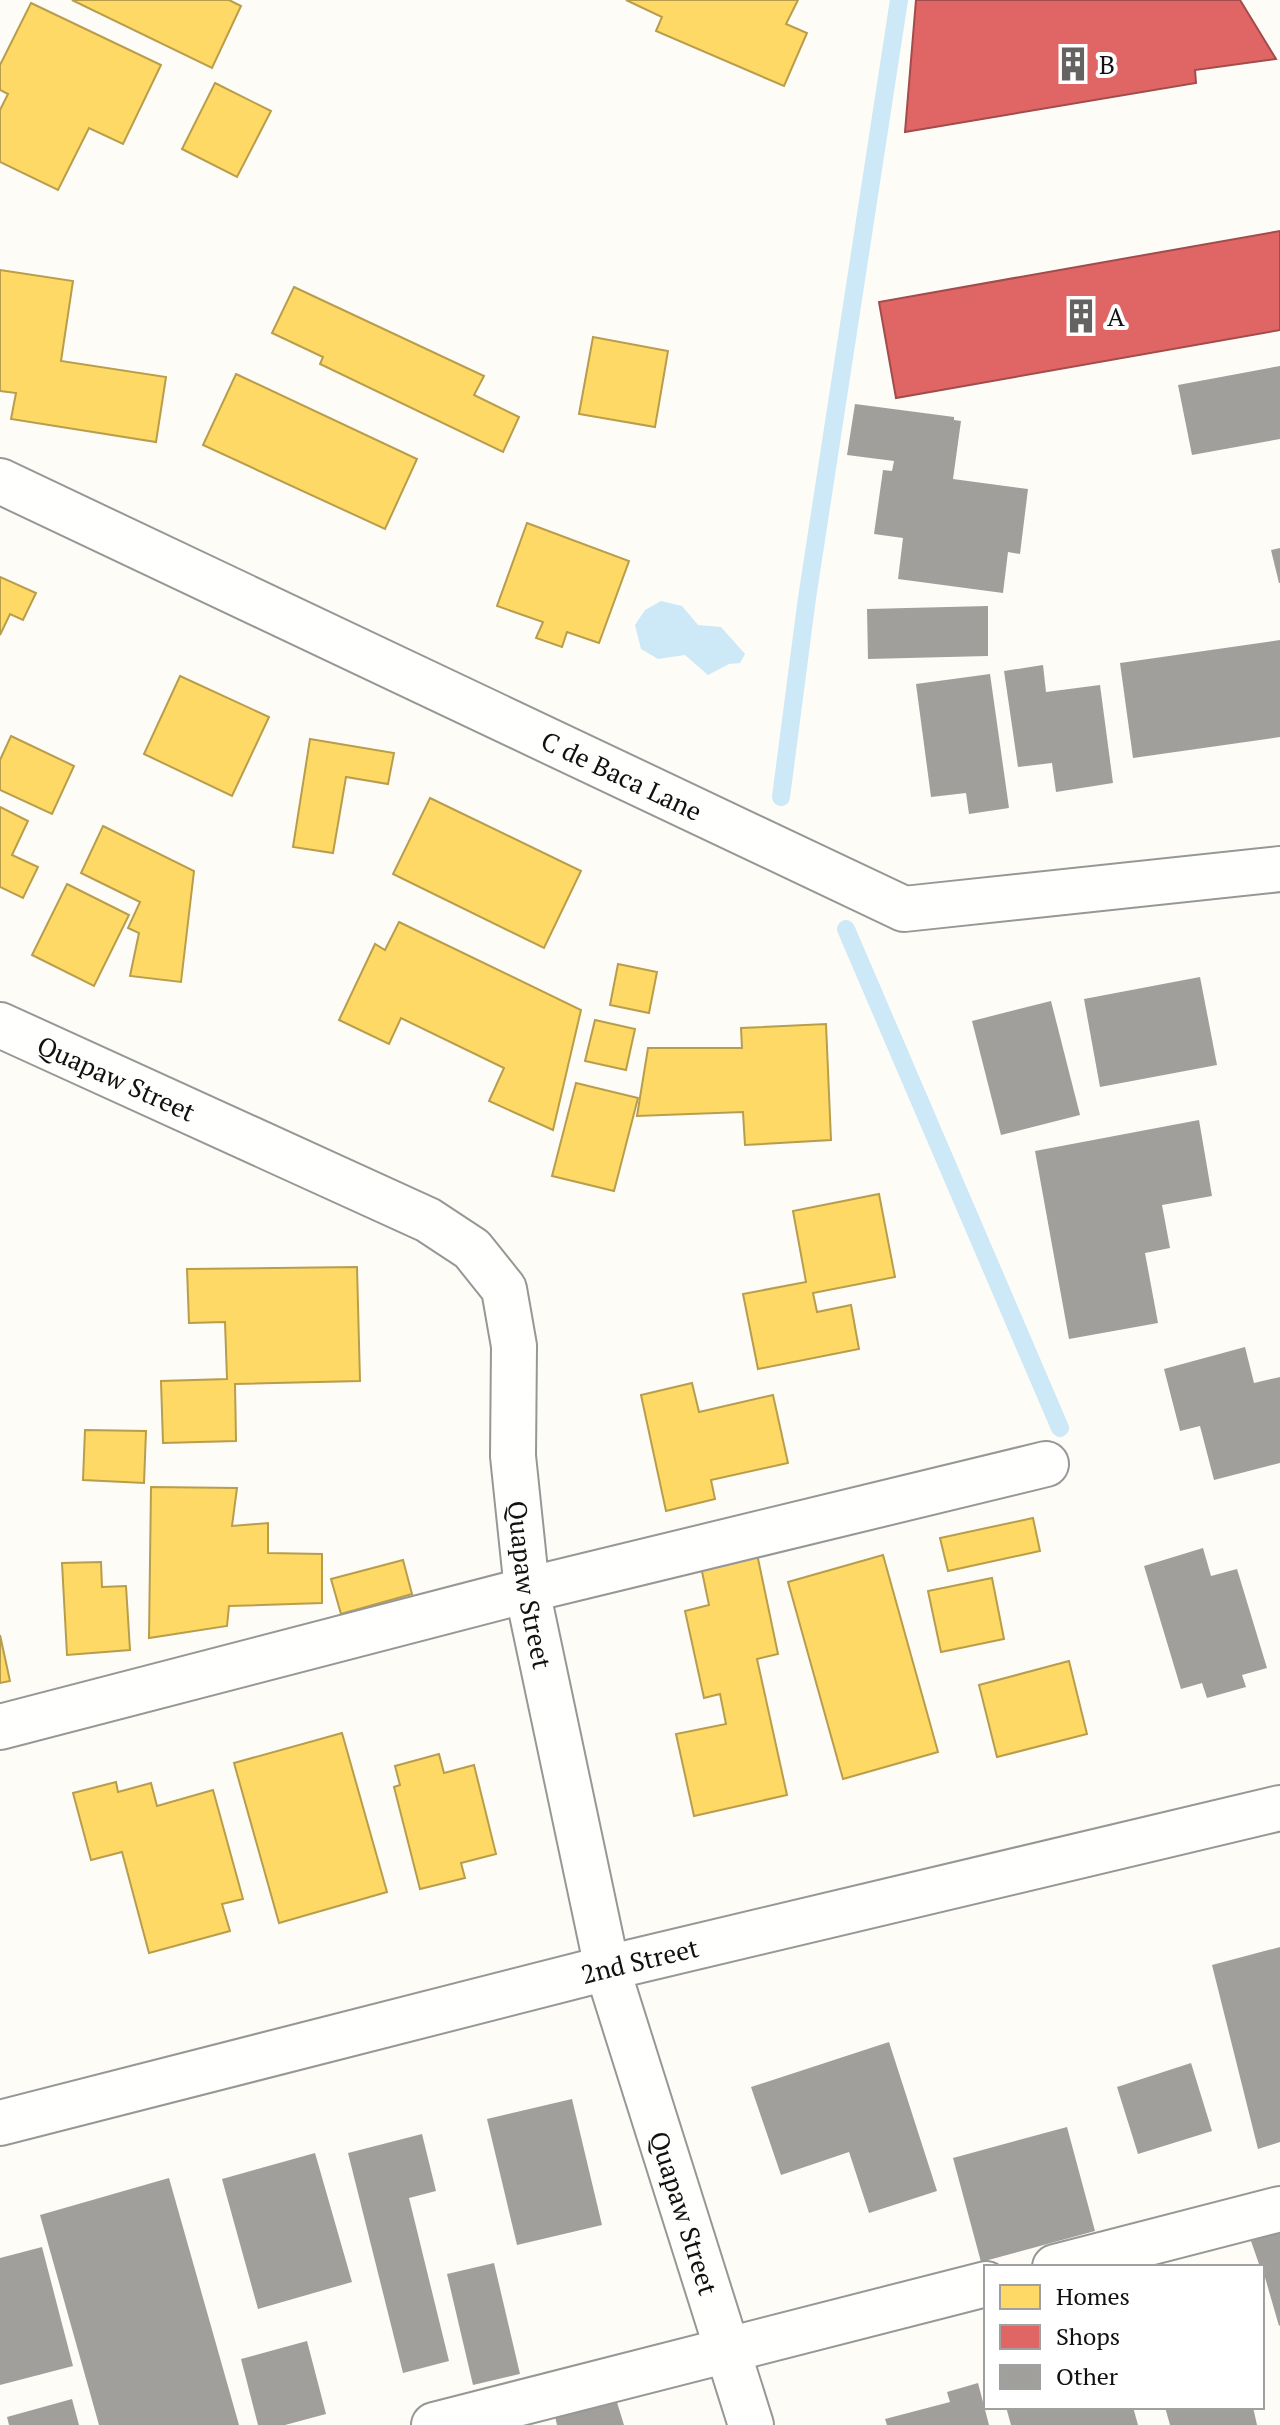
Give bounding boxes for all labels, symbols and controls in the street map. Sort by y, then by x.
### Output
building icon: B [1054,45,1092,83]
place label: B [1099,47,1115,81]
building icon: A [1062,297,1100,335]
place label: A [1107,299,1125,333]
street label: C de Baca Lane [536,723,708,828]
street label: Quapaw Street [32,1027,201,1129]
street label: Quapaw Street [501,1499,560,1672]
street label: 2nd Street [577,1930,702,1991]
street label: Quapaw Street [642,2127,726,2299]
legend [984,2265,1264,2409]
text: Homes [1056,2280,1130,2312]
text: Shops [1056,2320,1120,2352]
text: Other [1056,2360,1119,2392]

